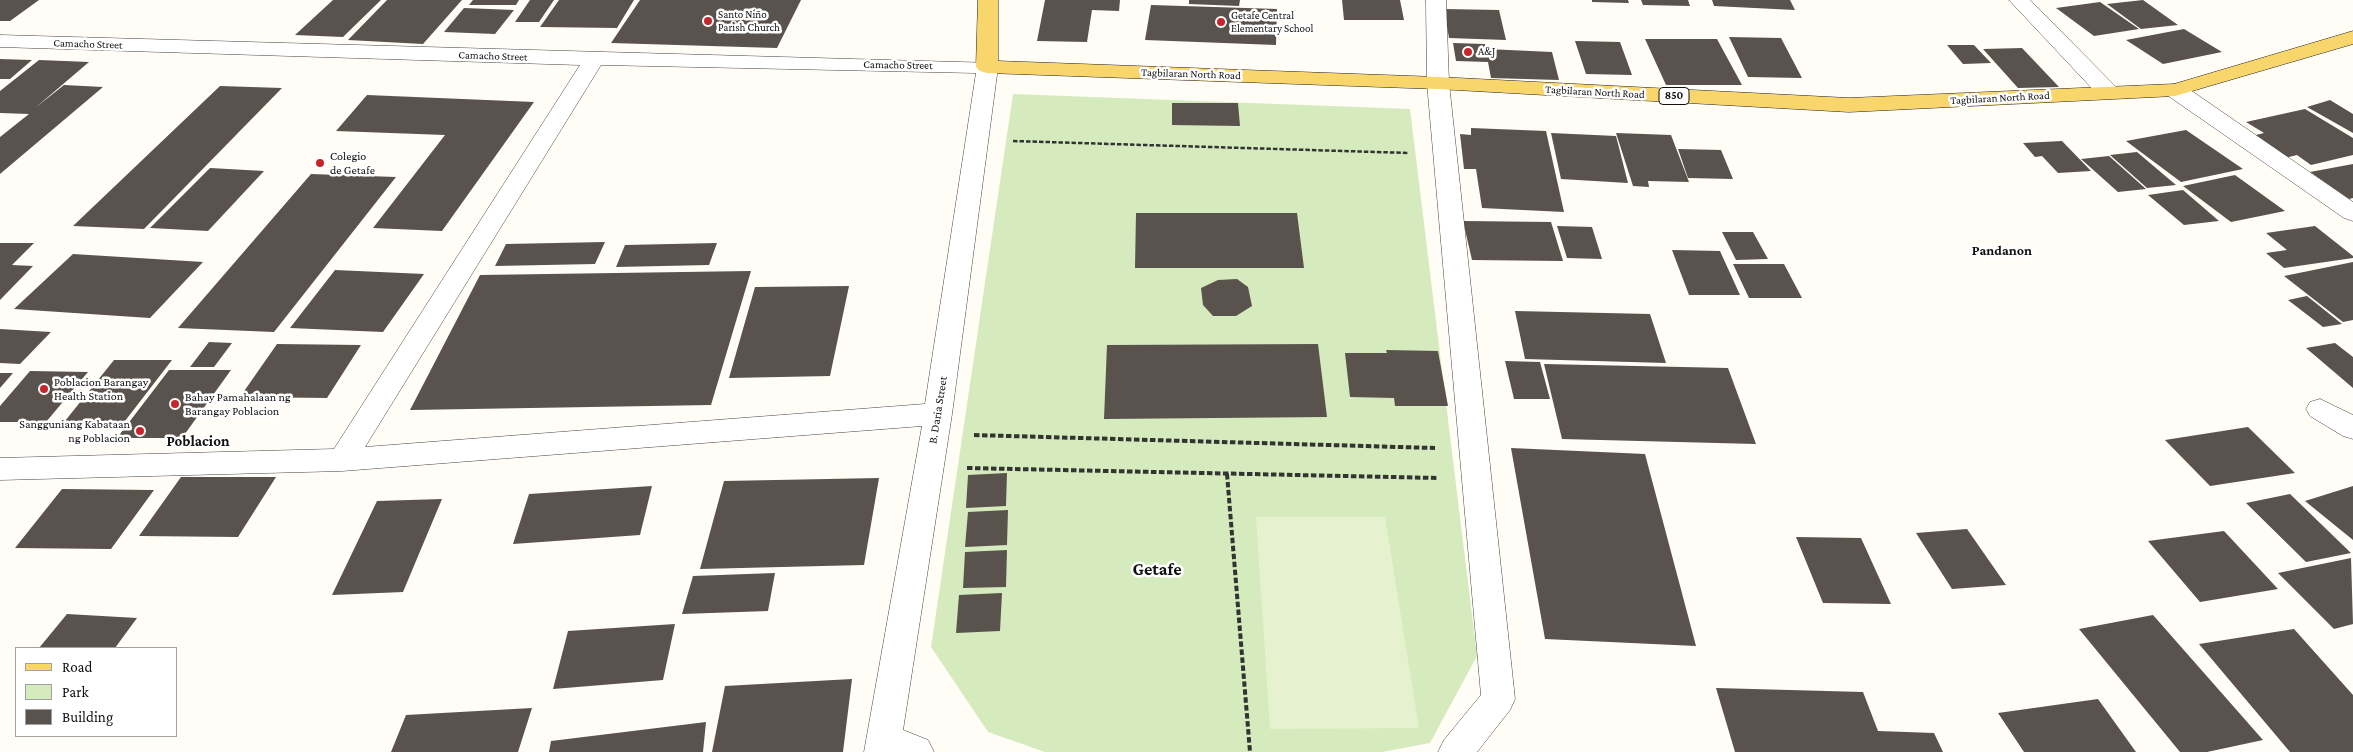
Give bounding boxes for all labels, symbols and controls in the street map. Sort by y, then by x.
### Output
place label: Santo Niño Parish Church [718,8,780,34]
place label: Getafe Central Elementary School [1231,9,1313,35]
marker: Santo Niño Parish Church [702,15,714,27]
marker: Getafe Central Elementary School [1215,16,1227,28]
street label: Camacho Street [53,36,123,52]
place label: A&J [1478,45,1495,59]
marker: A&J [1462,46,1474,58]
street label: Camacho Street [458,48,528,64]
street label: Camacho Street [863,58,933,72]
street label: Tagbilaran North Road [1141,66,1241,82]
street label: Tagbilaran North Road [1545,83,1645,101]
road number: 850 [1659,88,1689,104]
street label: Tagbilaran North Road [1950,89,2050,107]
place label: Colegio de Getafe [330,149,375,177]
marker: Colegio de Getafe [314,157,326,169]
district label: Pandanon [1972,243,2032,259]
place label: Poblacion Barangay Health Station [54,375,148,403]
street label: B. Daria Street [926,375,950,445]
marker: Poblacion Barangay Health Station [38,383,50,395]
place label: Bahay Pamahalaan ng Barangay Poblacion [185,390,291,418]
marker: Bahay Pamahalaan ng Barangay Poblacion [169,398,181,410]
place label: Sangguniang Kabataan ng Poblacion [19,417,130,445]
marker: Sangguniang Kabataan ng Poblacion [134,425,146,437]
district label: Poblacion [166,432,230,450]
district label: Getafe [1132,558,1182,580]
legend [15,647,178,737]
text: Road [62,659,92,675]
text: Park [62,684,89,700]
text: Building [62,709,113,725]

